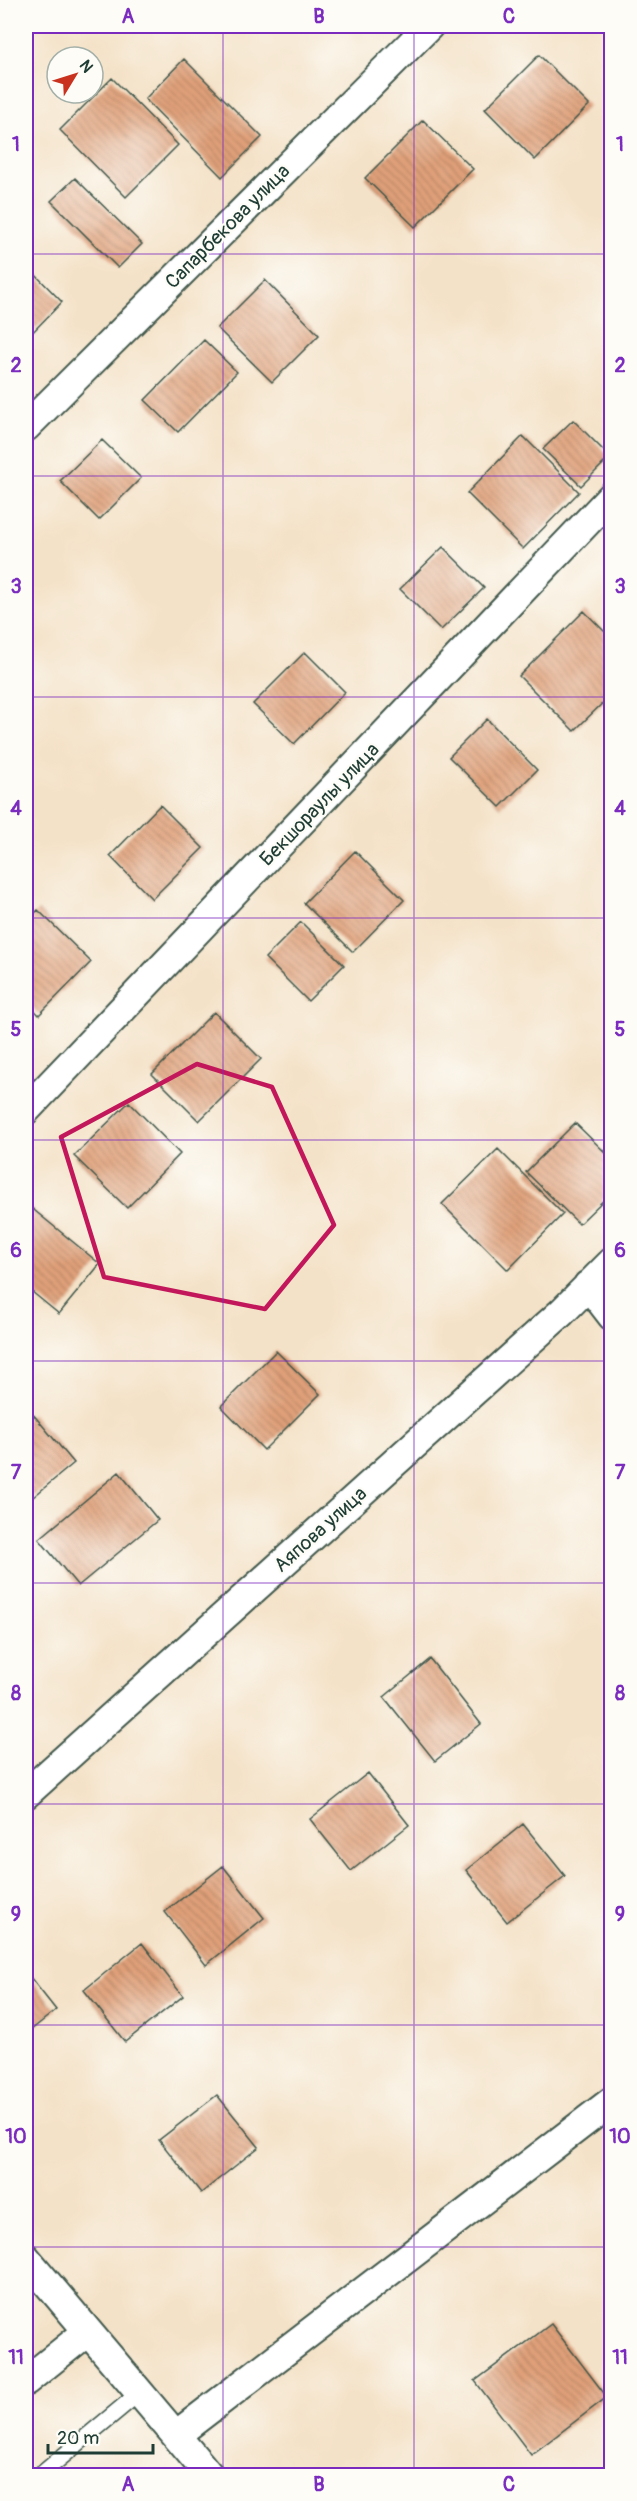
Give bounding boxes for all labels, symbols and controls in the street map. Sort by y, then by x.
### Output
text: A [122,4,135,29]
text: B [313,4,325,29]
text: C [503,4,515,29]
north arrow [45,45,105,105]
text: N [75,56,97,77]
text: 1 [12,132,20,157]
text: 1 [616,132,624,157]
street label: Сапарбекова улица [160,159,295,294]
text: 2 [10,353,22,378]
text: 2 [614,353,626,378]
text: 3 [10,574,22,599]
text: 3 [614,574,626,599]
street label: Бекшораулы улица [254,737,385,871]
text: 4 [10,796,22,821]
text: 4 [614,796,626,821]
text: 5 [11,1017,22,1042]
text: 5 [615,1017,626,1042]
text: 6 [10,1238,22,1263]
text: 6 [614,1238,626,1263]
text: 7 [11,1460,22,1485]
text: 7 [615,1460,626,1485]
street label: Аяпова улица [269,1481,372,1578]
text: 8 [11,1681,21,1706]
text: 8 [615,1681,625,1706]
text: 9 [11,1902,21,1927]
text: 9 [615,1902,625,1927]
text: 10 [5,2124,27,2149]
text: 10 [609,2124,631,2149]
text: 11 [8,2345,24,2370]
text: 11 [612,2345,628,2370]
scale bar [48,2417,153,2455]
text: 20 m [57,2427,99,2450]
text: A [122,2472,135,2497]
text: B [313,2472,325,2497]
text: C [503,2472,515,2497]

